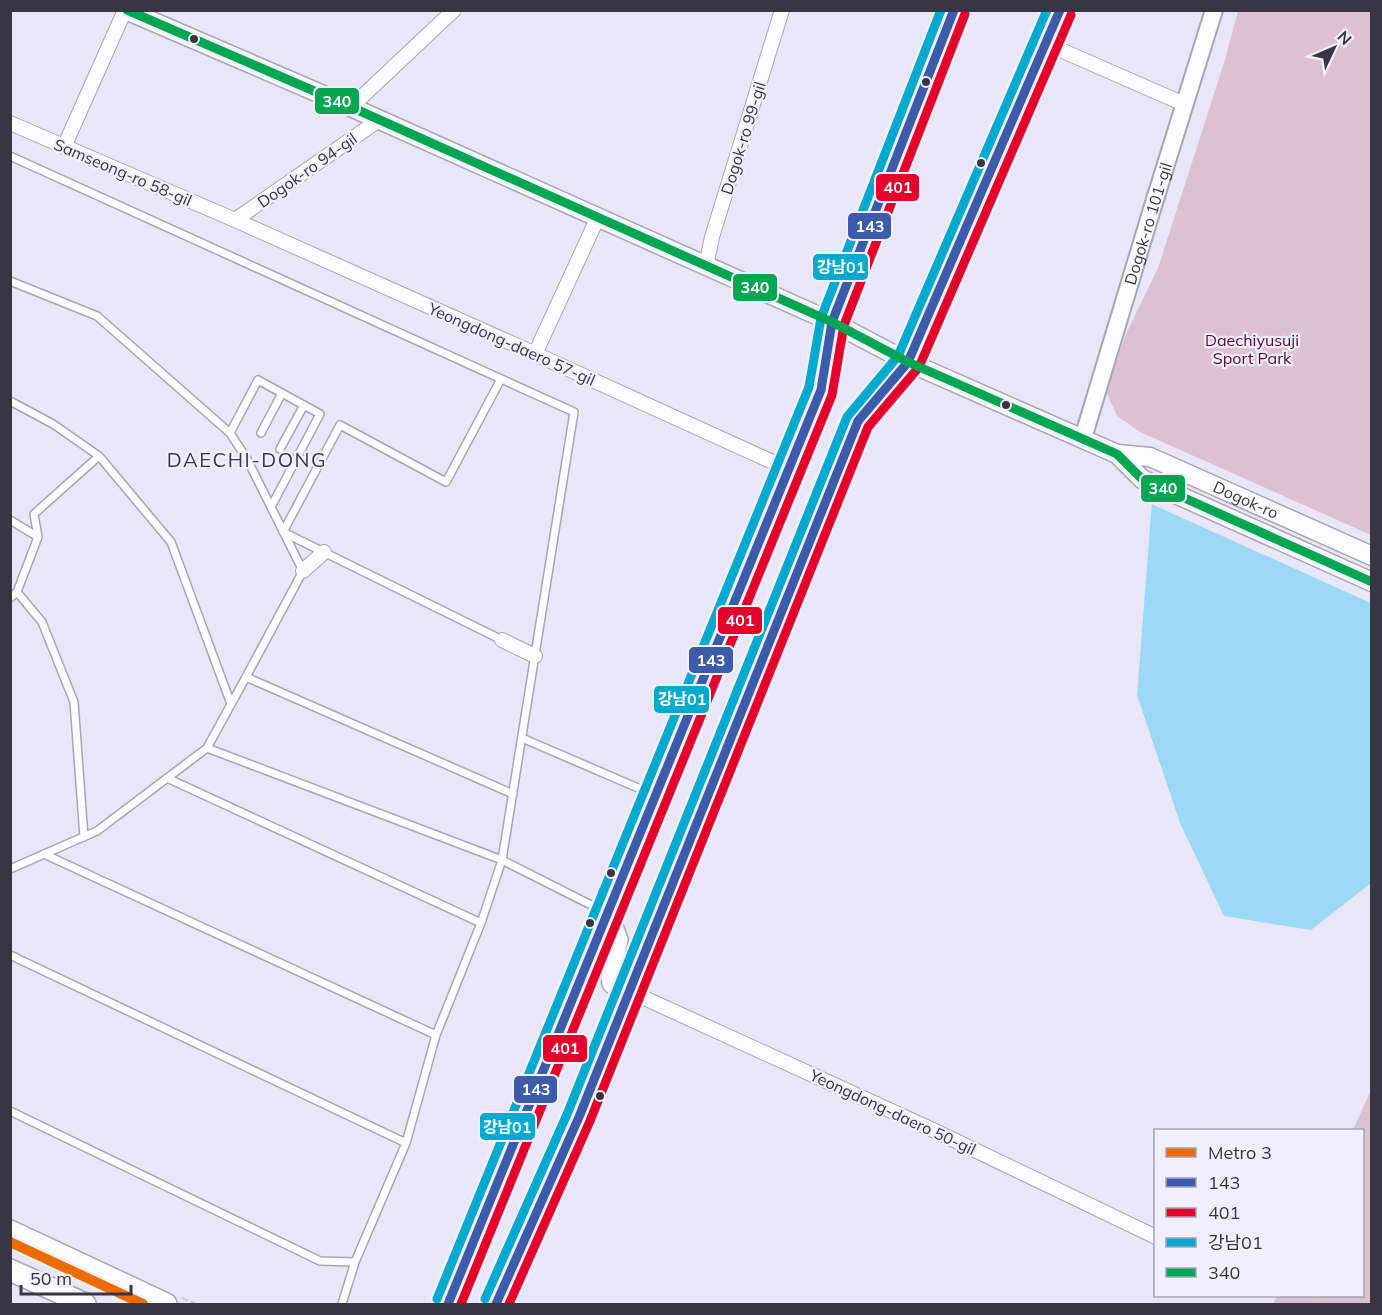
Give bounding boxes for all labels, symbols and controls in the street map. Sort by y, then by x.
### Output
north arrow [1304,18,1364,78]
text: N [1333,26,1356,49]
unlabelled marker [188,33,200,45]
unlabelled marker [920,76,932,88]
street label: Dogok-ro 99-gil [716,79,770,197]
line badge: 340 [314,87,360,115]
text: 340 [323,91,351,111]
street label: Dogok-ro 94-gil [253,128,361,212]
street label: Samseong-ro 58-gil [51,134,195,210]
unlabelled marker [975,157,987,169]
street label: Dogok-ro 101-gil [1120,160,1176,287]
line badge: 401 [875,173,920,202]
text: 401 [884,177,912,197]
line badge: 143 [847,212,892,240]
text: 143 [856,216,884,236]
line badge: 강남01 [812,253,869,281]
text: 강남01 [817,257,865,277]
line badge: 340 [732,273,778,302]
text: 340 [741,277,769,297]
street label: Yeongdong-daero 57-gil [425,298,599,390]
park label: Daechiyusuji Sport Park [1205,330,1299,368]
unlabelled marker [1000,399,1012,411]
district label: DAECHI-DONG [167,447,327,472]
line badge: 340 [1140,474,1186,503]
street label: Dogok-ro [1210,476,1282,523]
text: 340 [1149,478,1177,498]
line badge: 401 [717,606,763,635]
text: 401 [726,610,754,630]
line badge: 143 [688,646,734,674]
text: 143 [697,650,725,670]
line badge: 강남01 [653,685,710,714]
text: 강남01 [658,689,706,709]
unlabelled marker [605,867,617,879]
unlabelled marker [584,917,596,929]
line badge: 401 [542,1034,588,1063]
text: 401 [551,1038,579,1058]
street label: Yeongdong-daero 50-gil [806,1064,979,1159]
line badge: 143 [513,1075,558,1104]
text: 143 [522,1079,550,1099]
unlabelled marker [594,1090,606,1102]
line badge: 강남01 [479,1112,536,1141]
text: 강남01 [483,1117,531,1137]
legend [1154,1129,1364,1297]
text: Metro 3 [1208,1141,1272,1164]
text: 143 [1208,1171,1240,1194]
text: 401 [1208,1201,1240,1224]
text: 강남01 [1208,1231,1263,1254]
scale bar [21,1258,130,1296]
text: 340 [1208,1261,1240,1284]
text: 50 m [30,1267,72,1290]

